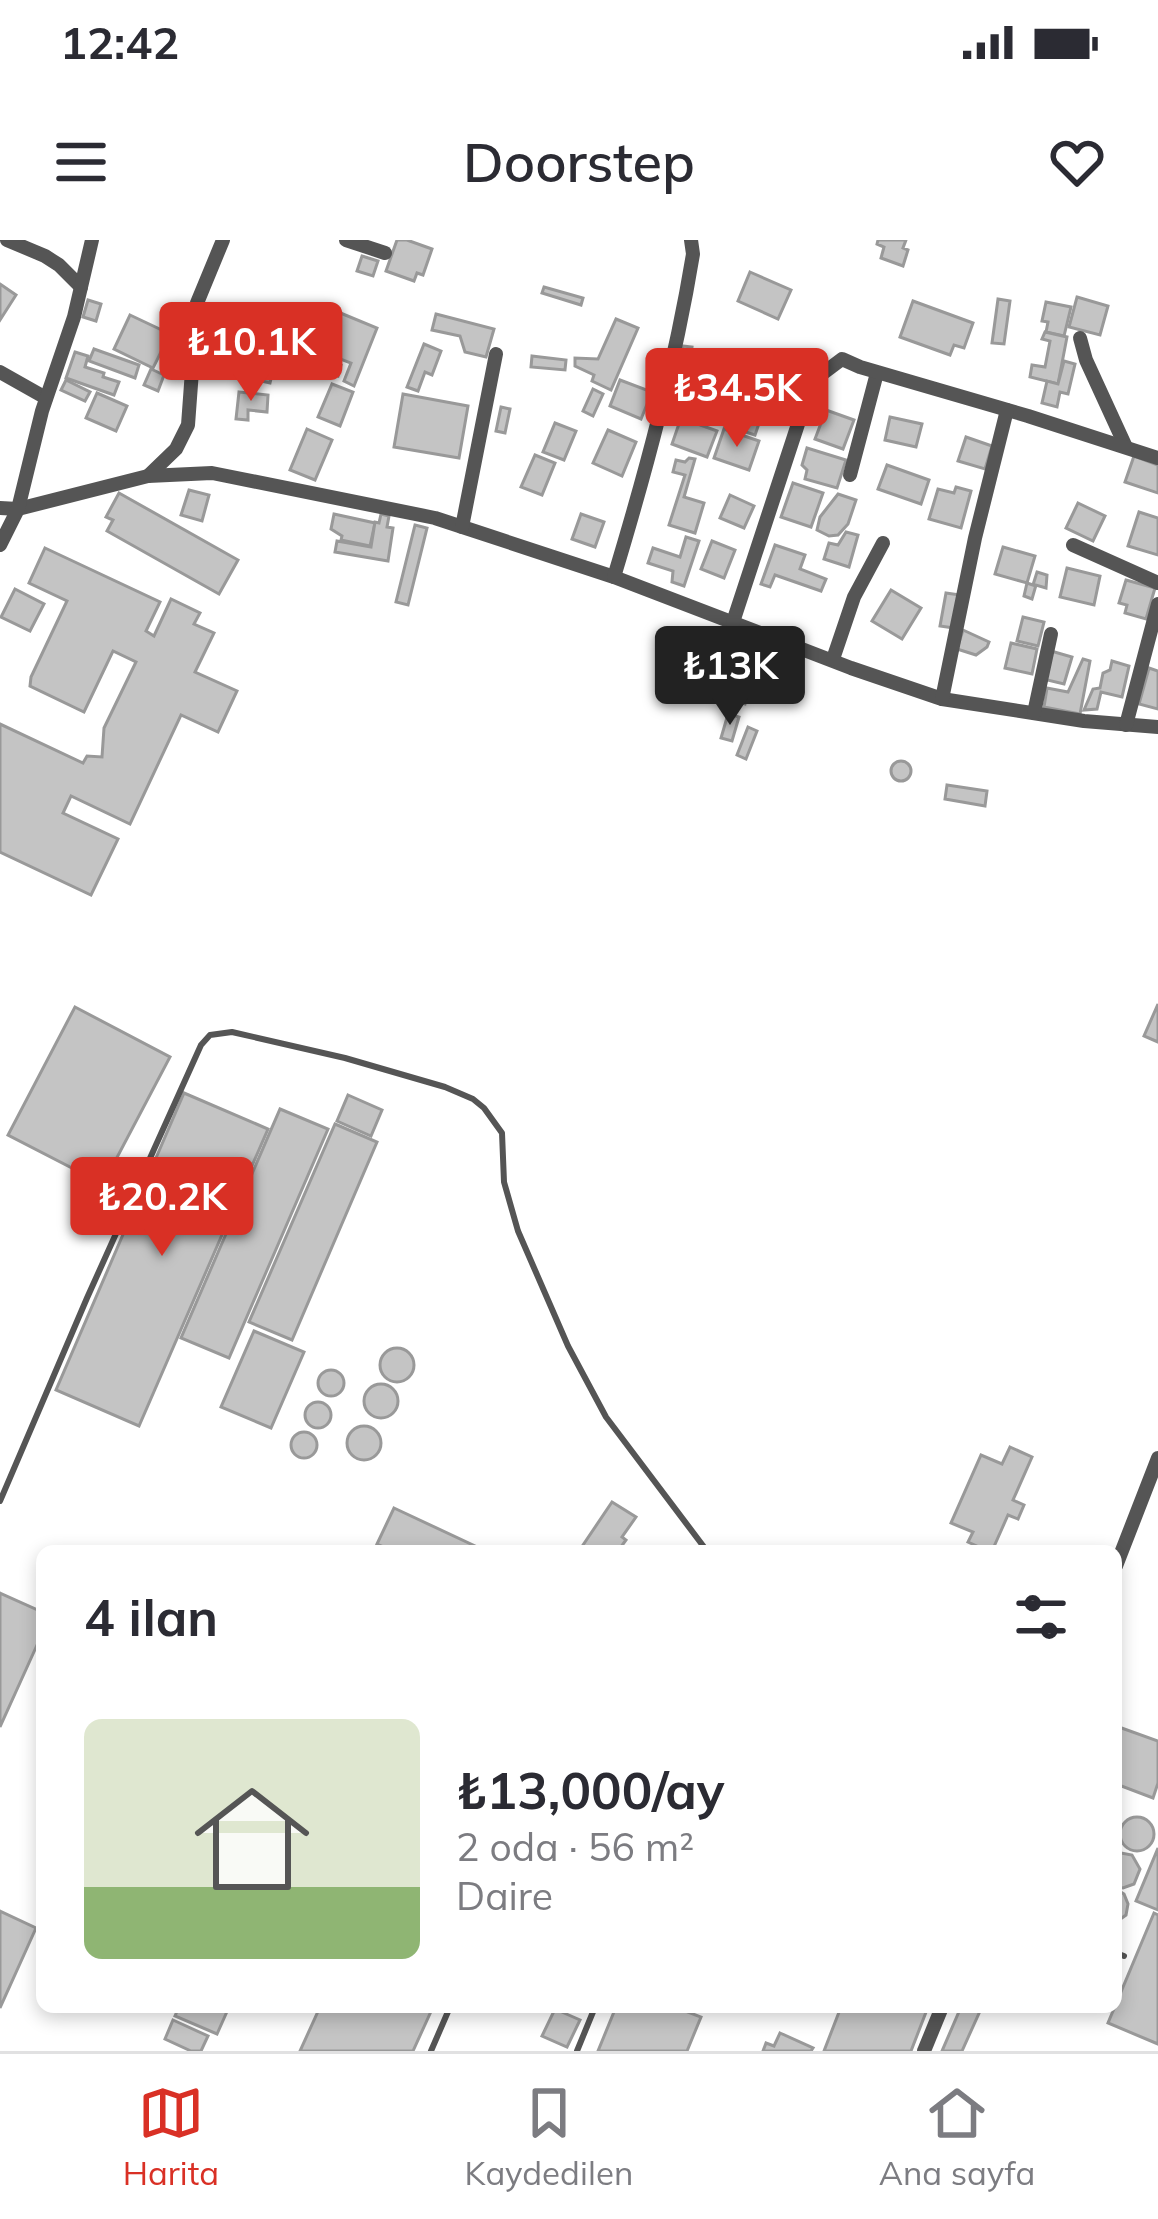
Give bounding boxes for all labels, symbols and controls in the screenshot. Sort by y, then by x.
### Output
text: 12:42 [60,14,179,70]
text: Doorstep [463,128,695,196]
icon: menu [48,129,114,195]
icon: heart [1044,129,1110,195]
pin: ₺10.1K [153,302,349,404]
text: ₺10.1K [186,316,316,365]
pin: ₺34.5K [639,348,835,450]
text: ₺34.5K [672,362,802,411]
pin: ₺13K [659,626,801,728]
text: ₺13K [682,640,778,689]
pin: ₺20.2K [64,1157,260,1259]
text: ₺20.2K [97,1171,227,1220]
icon: filters [1008,1584,1074,1650]
text: 4 ilan [84,1585,218,1649]
text: ₺13,000/ay [456,1758,724,1822]
icon: home [180,1767,324,1911]
text: 2 oda · 56 m² [456,1822,694,1871]
text: Daire [456,1871,553,1920]
tab: Harita [123,2080,219,2193]
tab: Kaydedilen [464,2080,633,2193]
tab: Ana sayfa [879,2080,1035,2193]

